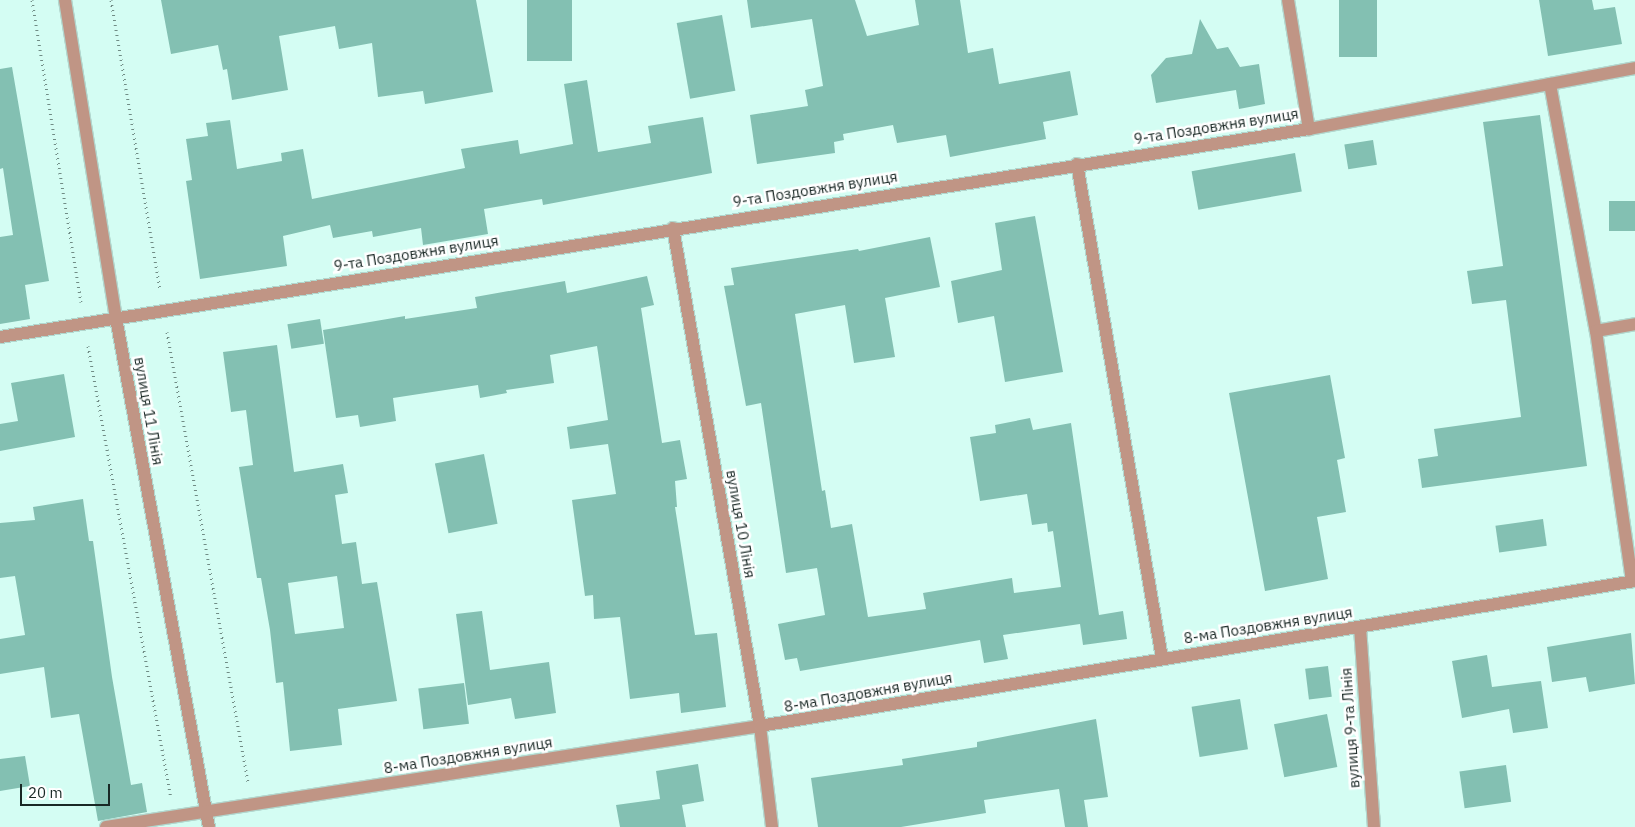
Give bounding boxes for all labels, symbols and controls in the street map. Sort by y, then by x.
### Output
street label: 9-та Поздовжня вулиця [1132,104,1300,148]
street label: 9-та Поздовжня вулиця [731,167,899,211]
street label: 9-та Поздовжня вулиця [332,231,500,275]
street label: вулиця 11 Лінія [131,356,167,466]
street label: вулиця 10 Лінія [723,469,759,579]
street label: 8-ма Поздовжня вулиця [1182,603,1354,647]
street label: вулиця 9-та Лінія [1337,667,1363,789]
street label: 8-ма Поздовжня вулиця [782,668,954,716]
street label: 8-ма Поздовжня вулиця [382,733,554,777]
scale bar [22,774,112,806]
text: 20 m [28,783,63,802]

